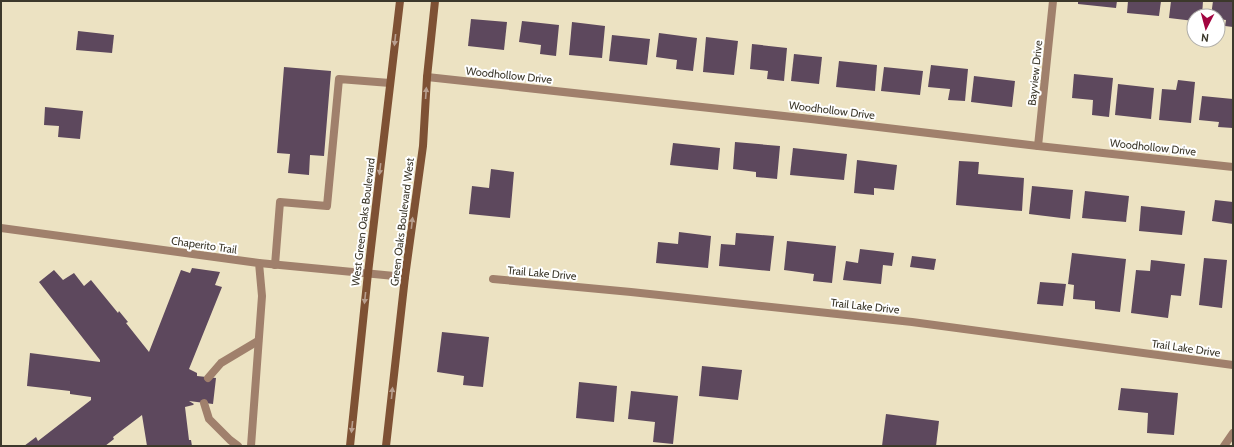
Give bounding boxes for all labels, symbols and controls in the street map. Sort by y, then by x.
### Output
north arrow [1186,8,1226,48]
text: N [1200,31,1210,45]
one-way arrow [392,34,399,46]
street label: Bayview Drive [1025,39,1045,106]
street label: Woodhollow Drive [465,64,553,87]
one-way arrow [423,87,430,99]
street label: Woodhollow Drive [788,98,876,122]
street label: Woodhollow Drive [1109,136,1197,159]
street label: West Green Oaks Boulevard [348,157,378,287]
street label: Green Oaks Boulevard West [387,157,417,287]
one-way arrow [377,163,383,175]
one-way arrow [409,216,416,229]
street label: Chaperito Trail [170,233,238,257]
street label: Trail Lake Drive [507,263,577,283]
one-way arrow [362,292,368,304]
street label: Trail Lake Drive [830,295,901,317]
street label: Trail Lake Drive [1151,336,1222,360]
one-way arrow [389,387,396,399]
one-way arrow [348,421,355,433]

